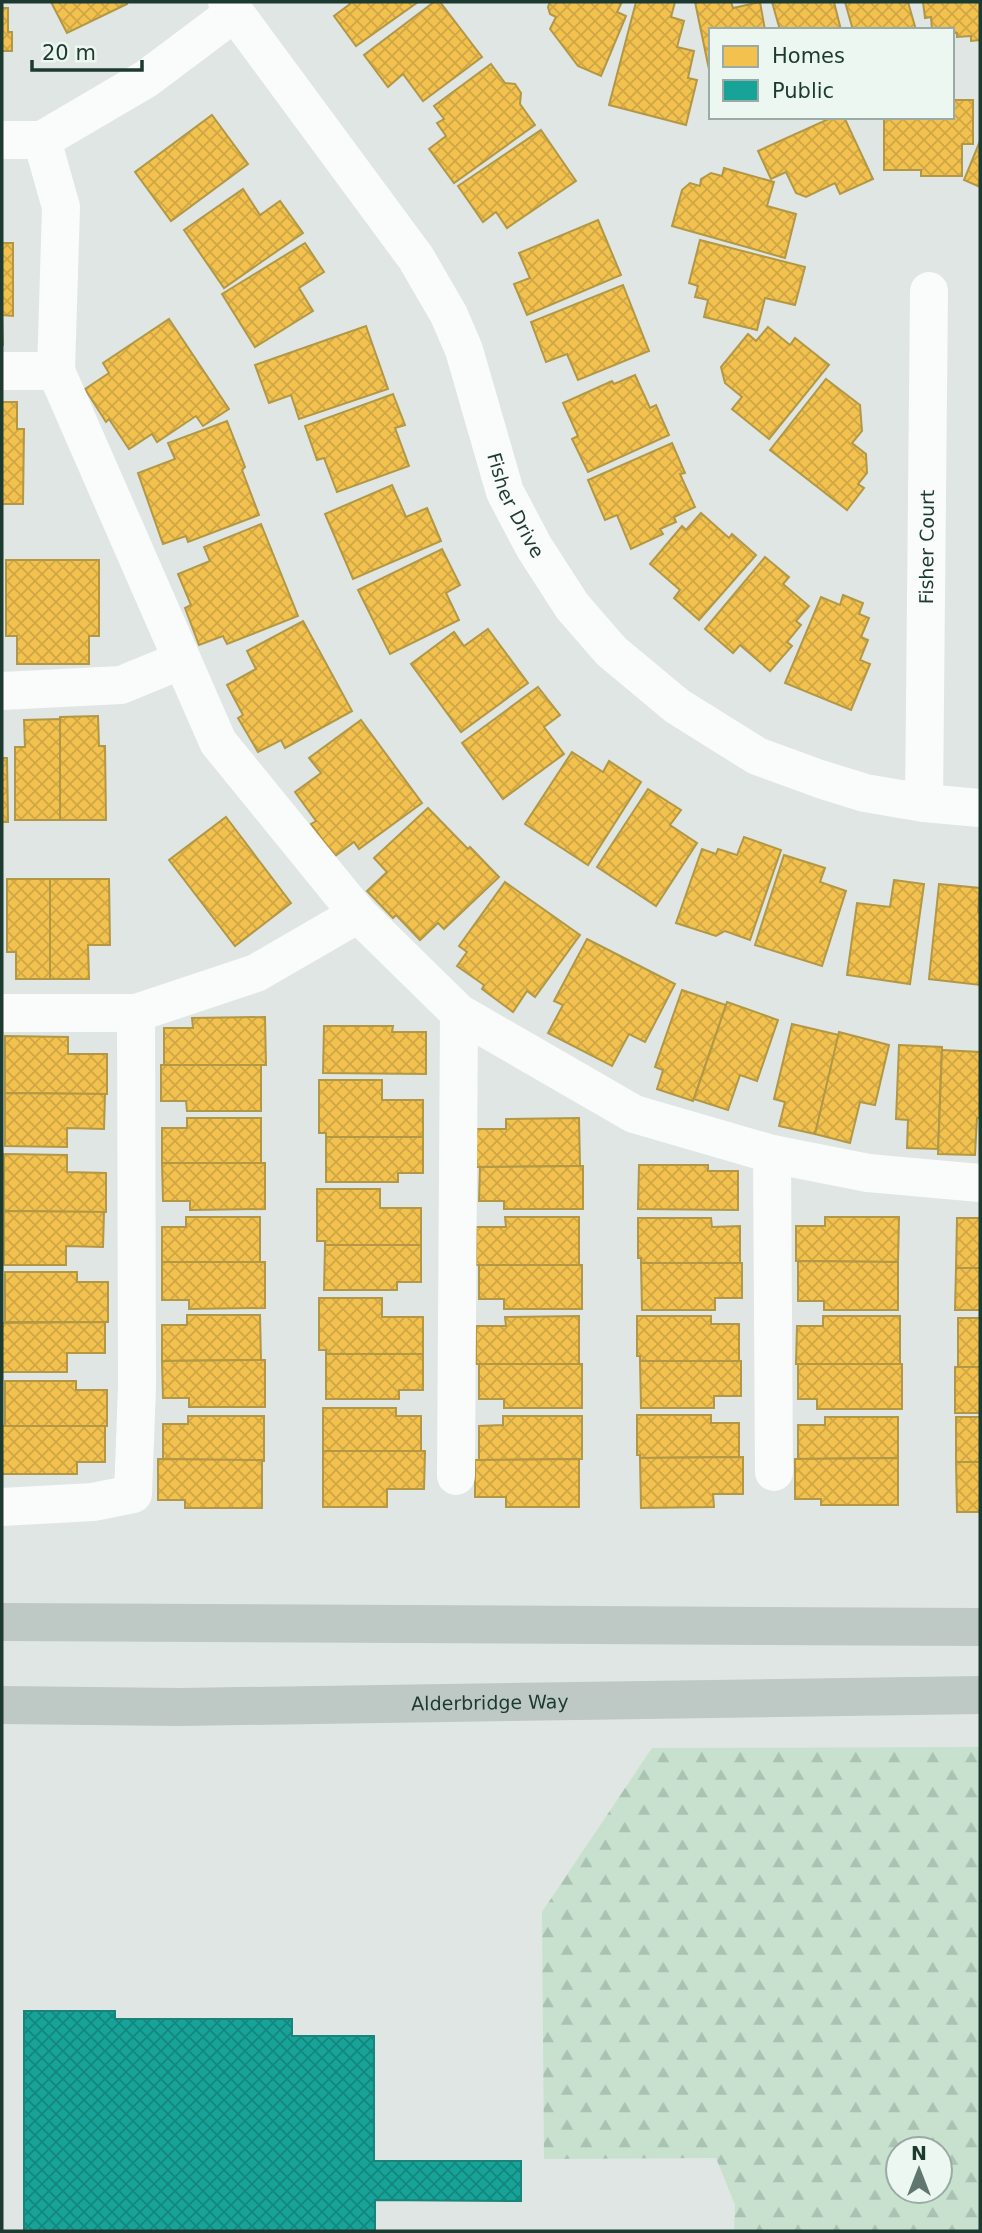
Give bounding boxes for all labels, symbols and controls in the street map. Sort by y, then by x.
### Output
scale bar [32,28,142,72]
legend [709,28,954,119]
text: 20 m [42,41,96,65]
text: Homes [772,44,845,68]
text: Public [772,79,834,103]
street label: Fisher Drive [483,450,549,562]
street label: Fisher Court [915,490,938,604]
street label: Alderbridge Way [411,1690,569,1715]
north arrow [884,2135,954,2205]
text: N [911,2142,927,2164]

